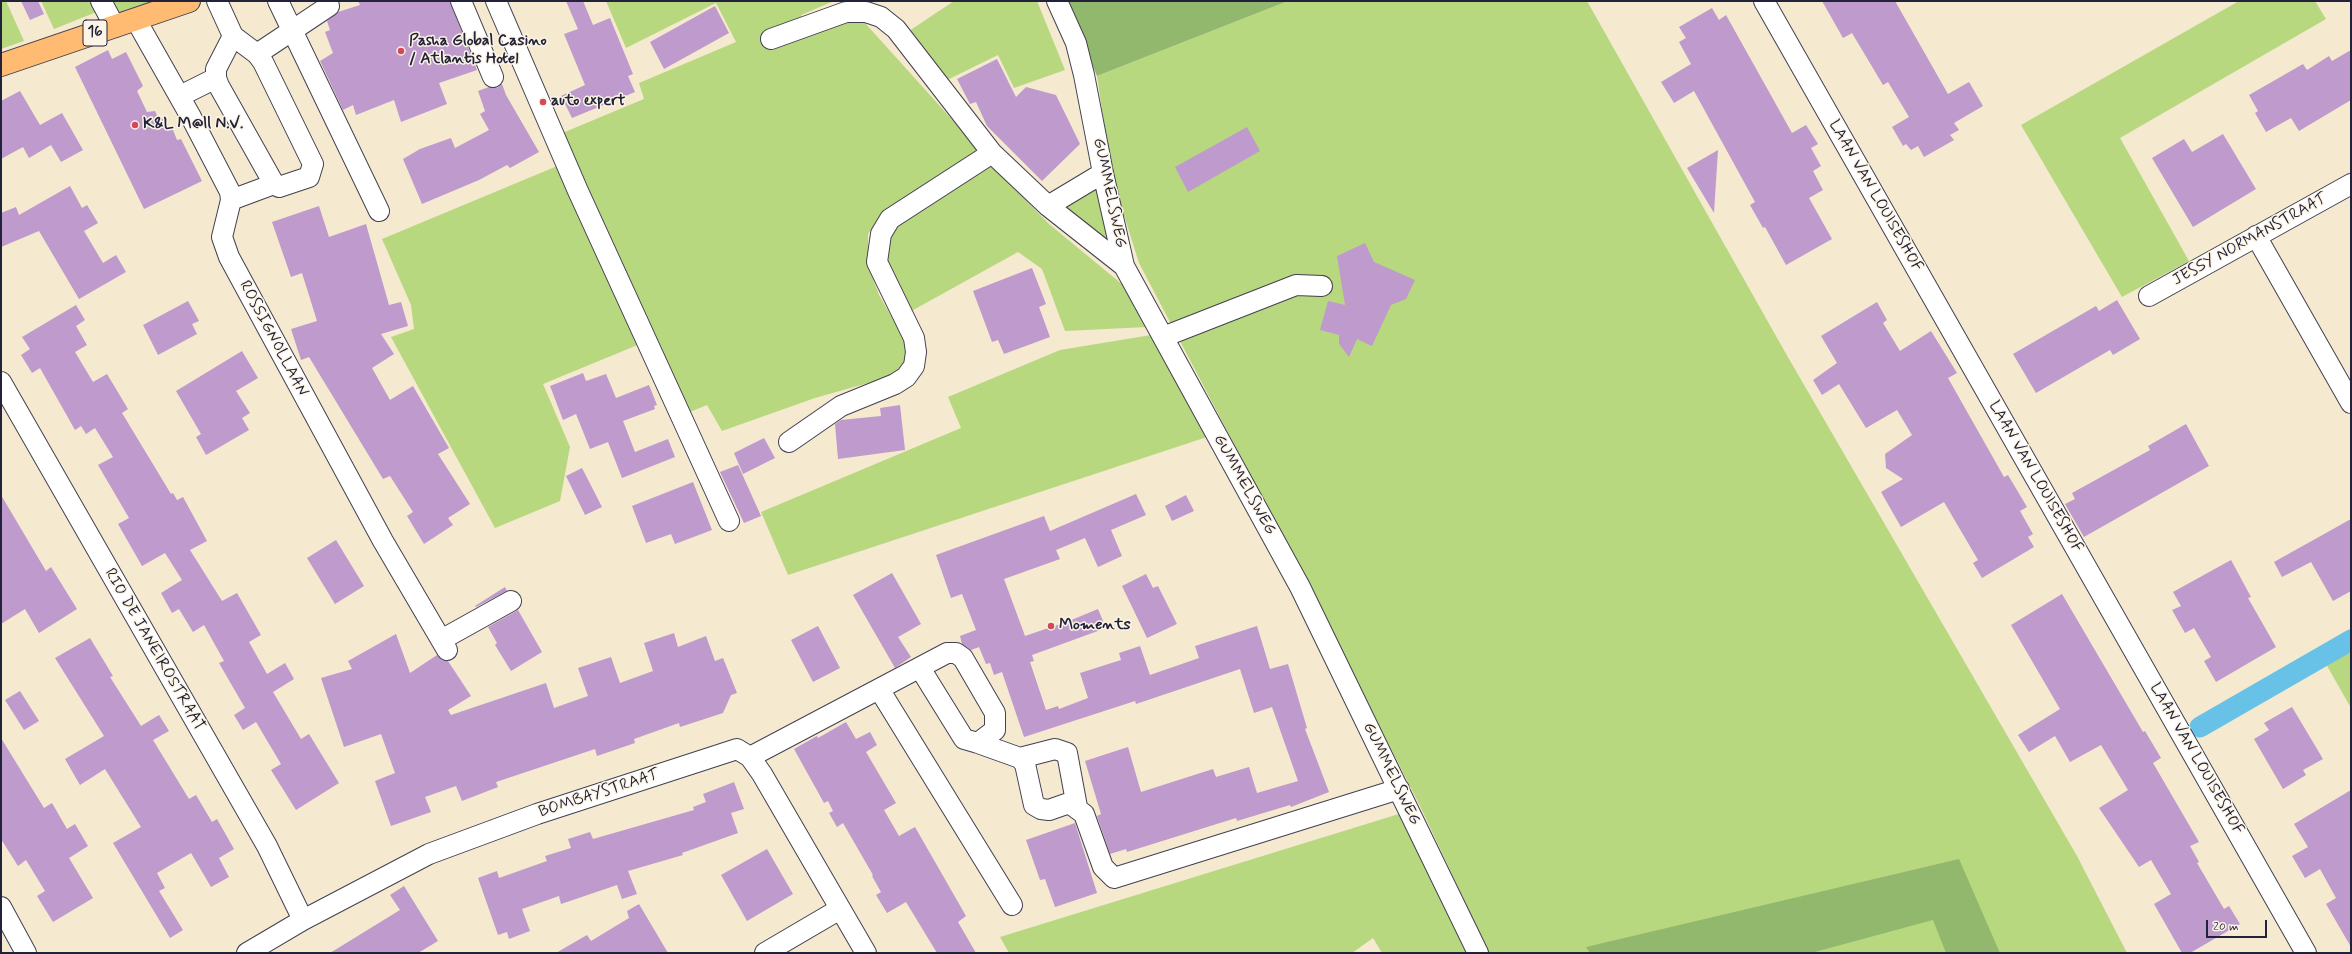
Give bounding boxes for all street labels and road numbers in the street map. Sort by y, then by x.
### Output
road number: 16 [83,20,107,46]
street label: LAAN VAN LOUISESHOF [1824,117,1926,275]
street label: GUMMELSWEG [1088,136,1130,250]
street label: JESSY NORMANSTRAAT [2169,190,2331,290]
street label: ROSSIGNOLLAAN [234,278,312,400]
street label: LAAN VAN LOUISESHOF [1984,398,2086,556]
street label: GUMMELSWEG [1209,432,1279,538]
street label: RIO DE JANEIROSTRAAT [100,565,208,735]
street label: LAAN VAN LOUISESHOF [2145,680,2247,838]
street label: GUMMELSWEG [1358,720,1424,828]
street label: BOMBAYSTRAAT [536,766,662,822]

